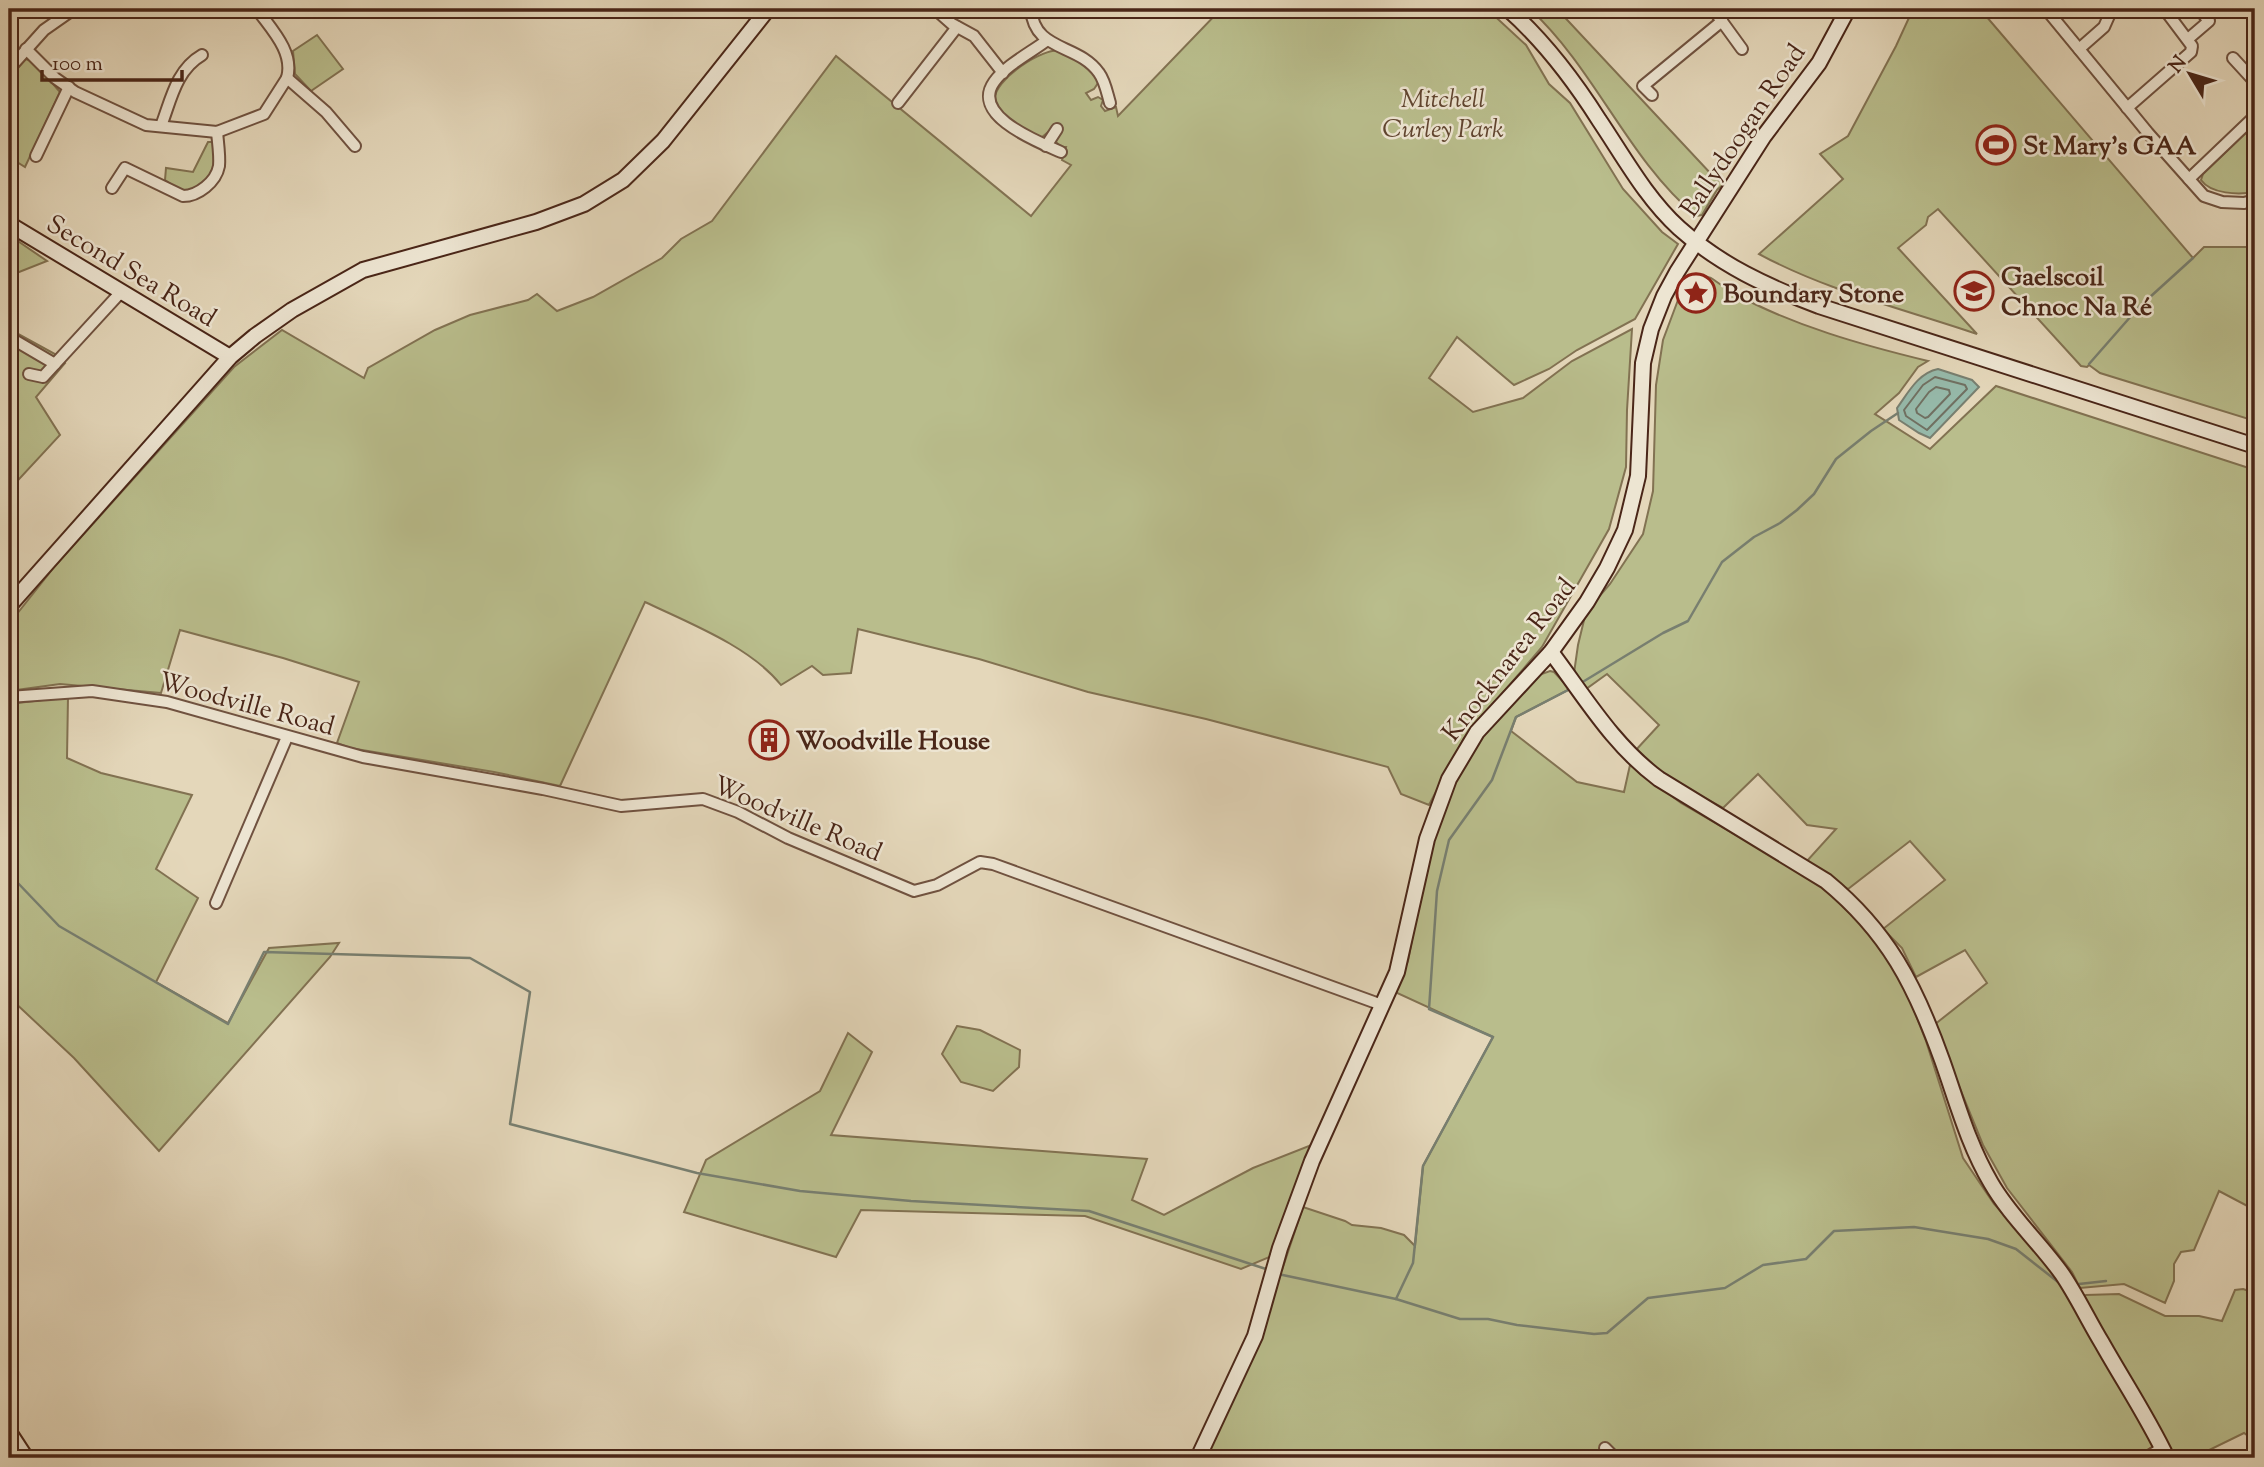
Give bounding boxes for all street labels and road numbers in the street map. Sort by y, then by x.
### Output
street label: Ballydoogan Road [1672,37,1816,225]
street label: Second Sea Road [39,207,223,338]
street label: Knocknarea Road [1434,571,1586,750]
street label: Woodville Road [154,664,339,747]
street label: Woodville Road [707,768,888,873]

